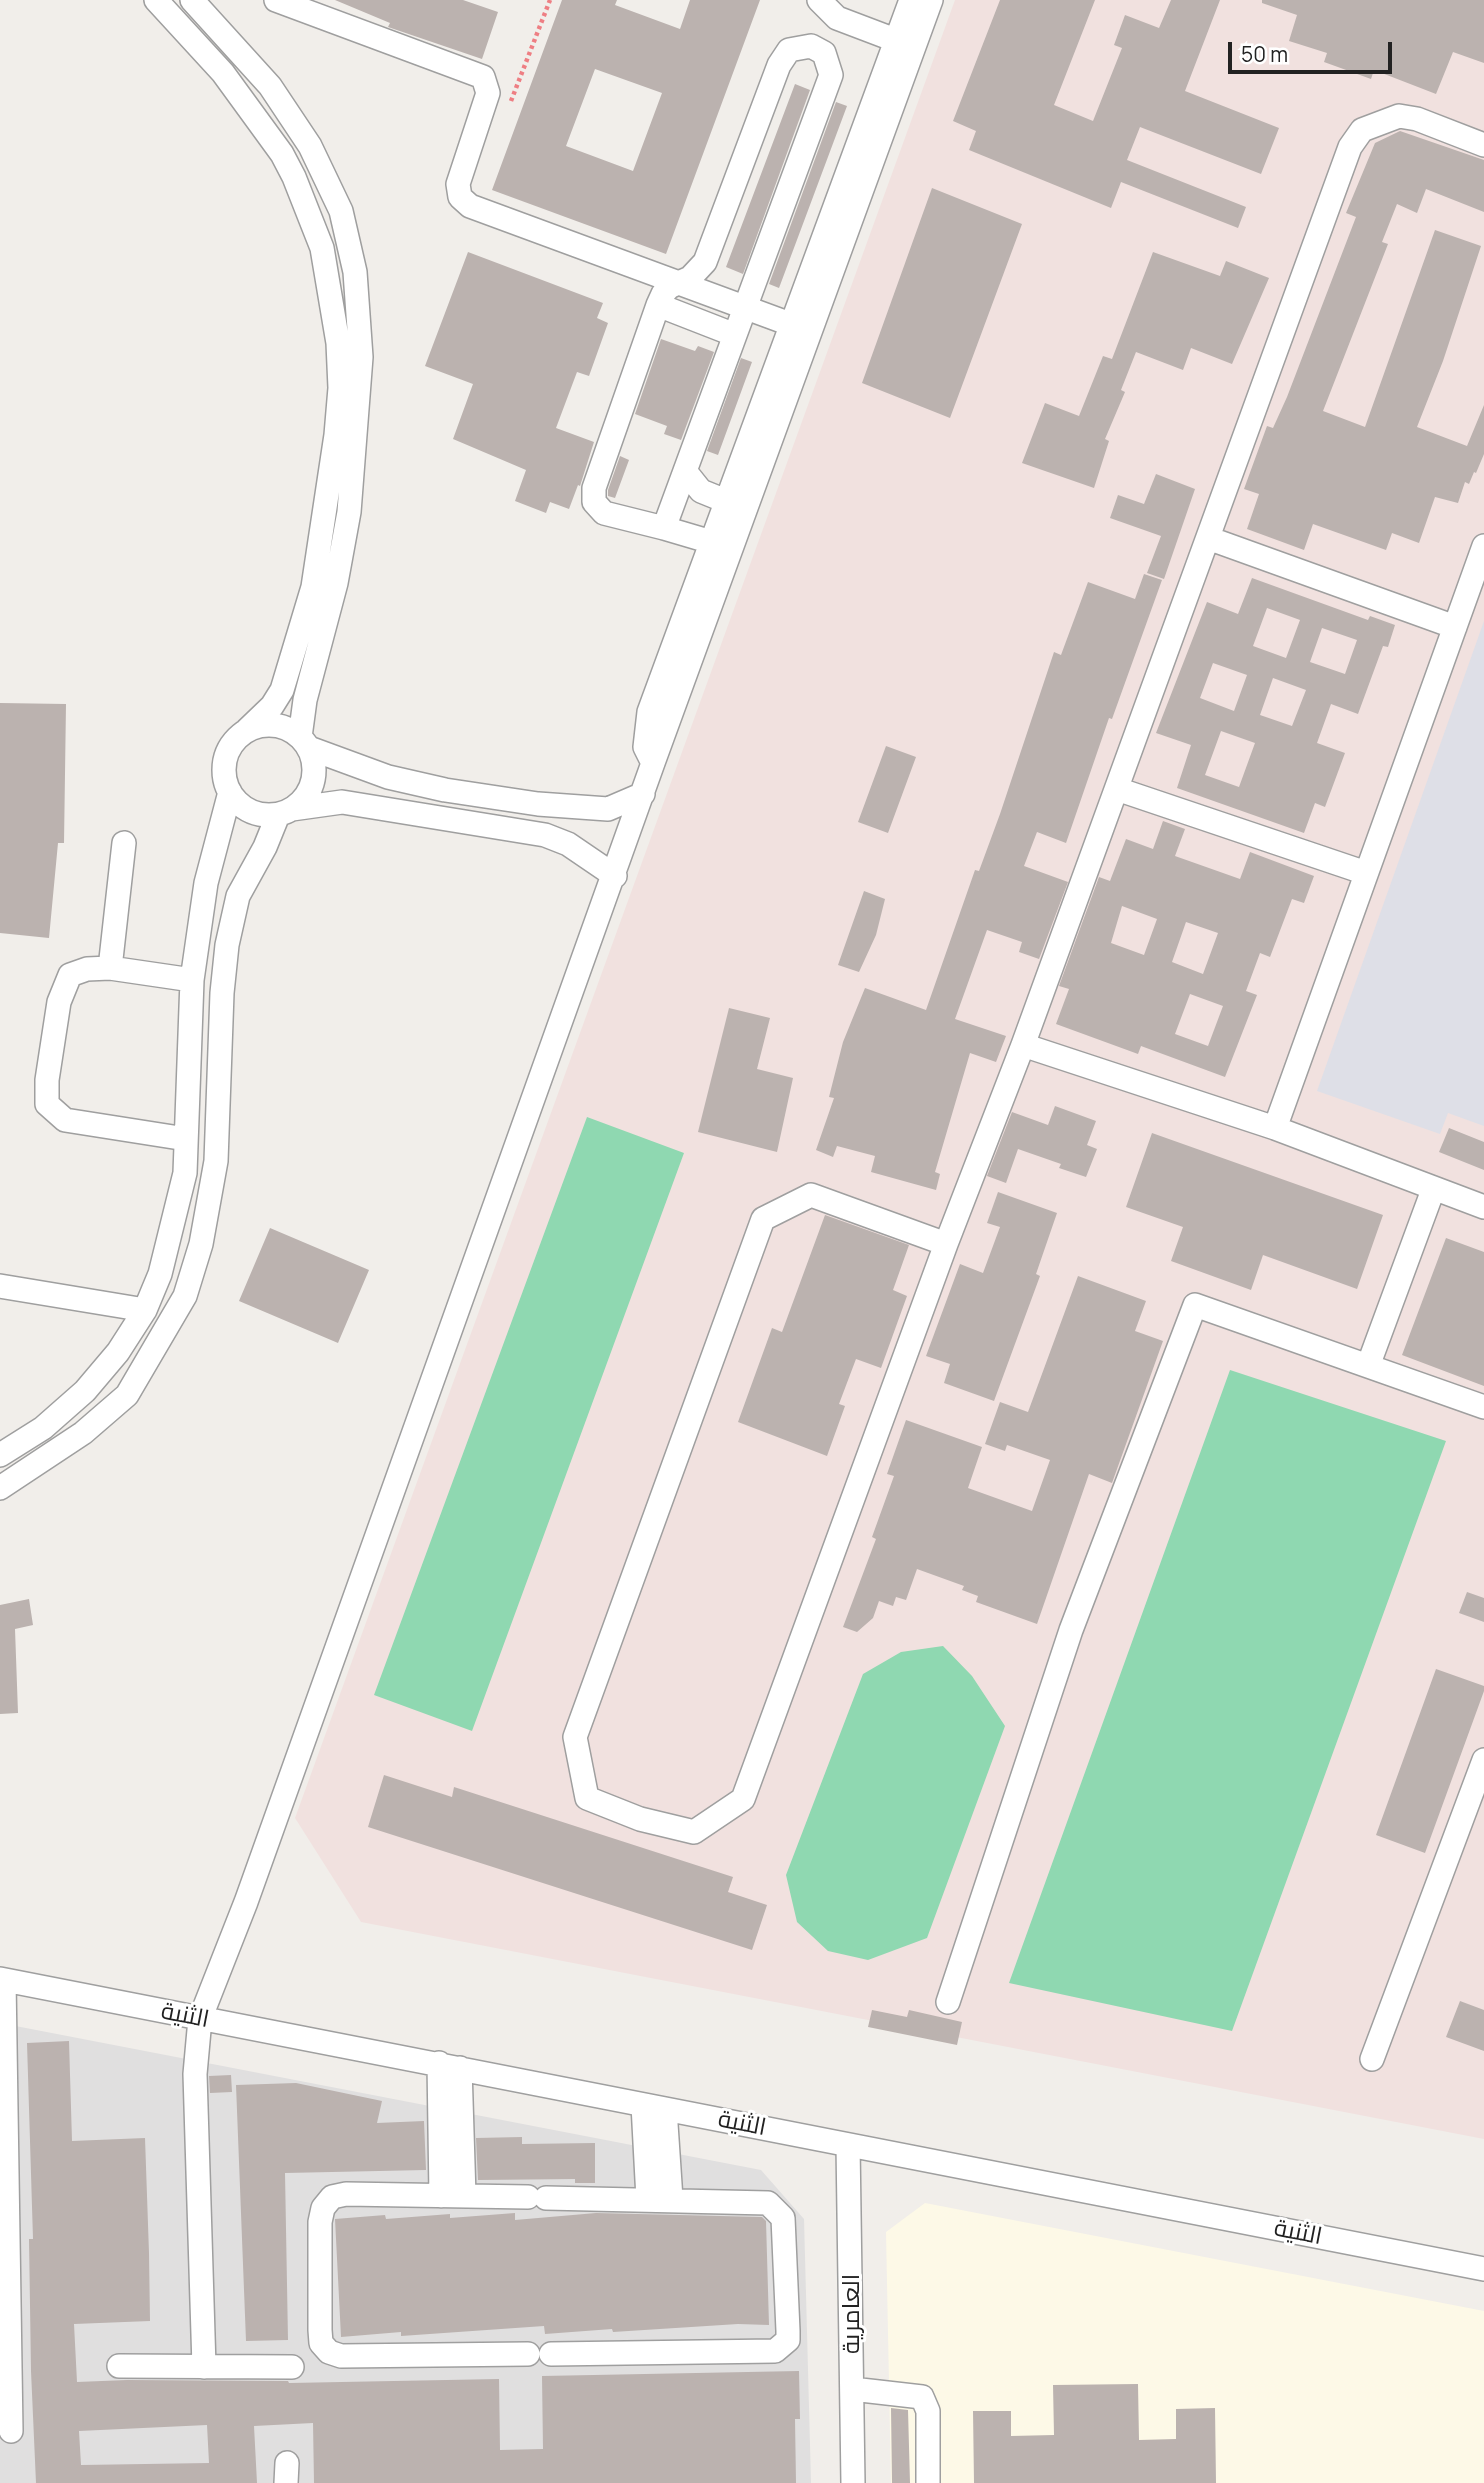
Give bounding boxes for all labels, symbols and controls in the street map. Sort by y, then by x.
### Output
scale bar [1232,28,1396,72]
text: 50 m [1241,40,1288,68]
street label: الثنية [159,1997,211,2035]
street label: الثنية [716,2105,768,2143]
street label: الثنية [1272,2214,1324,2252]
street label: العامرية [838,2274,866,2354]

